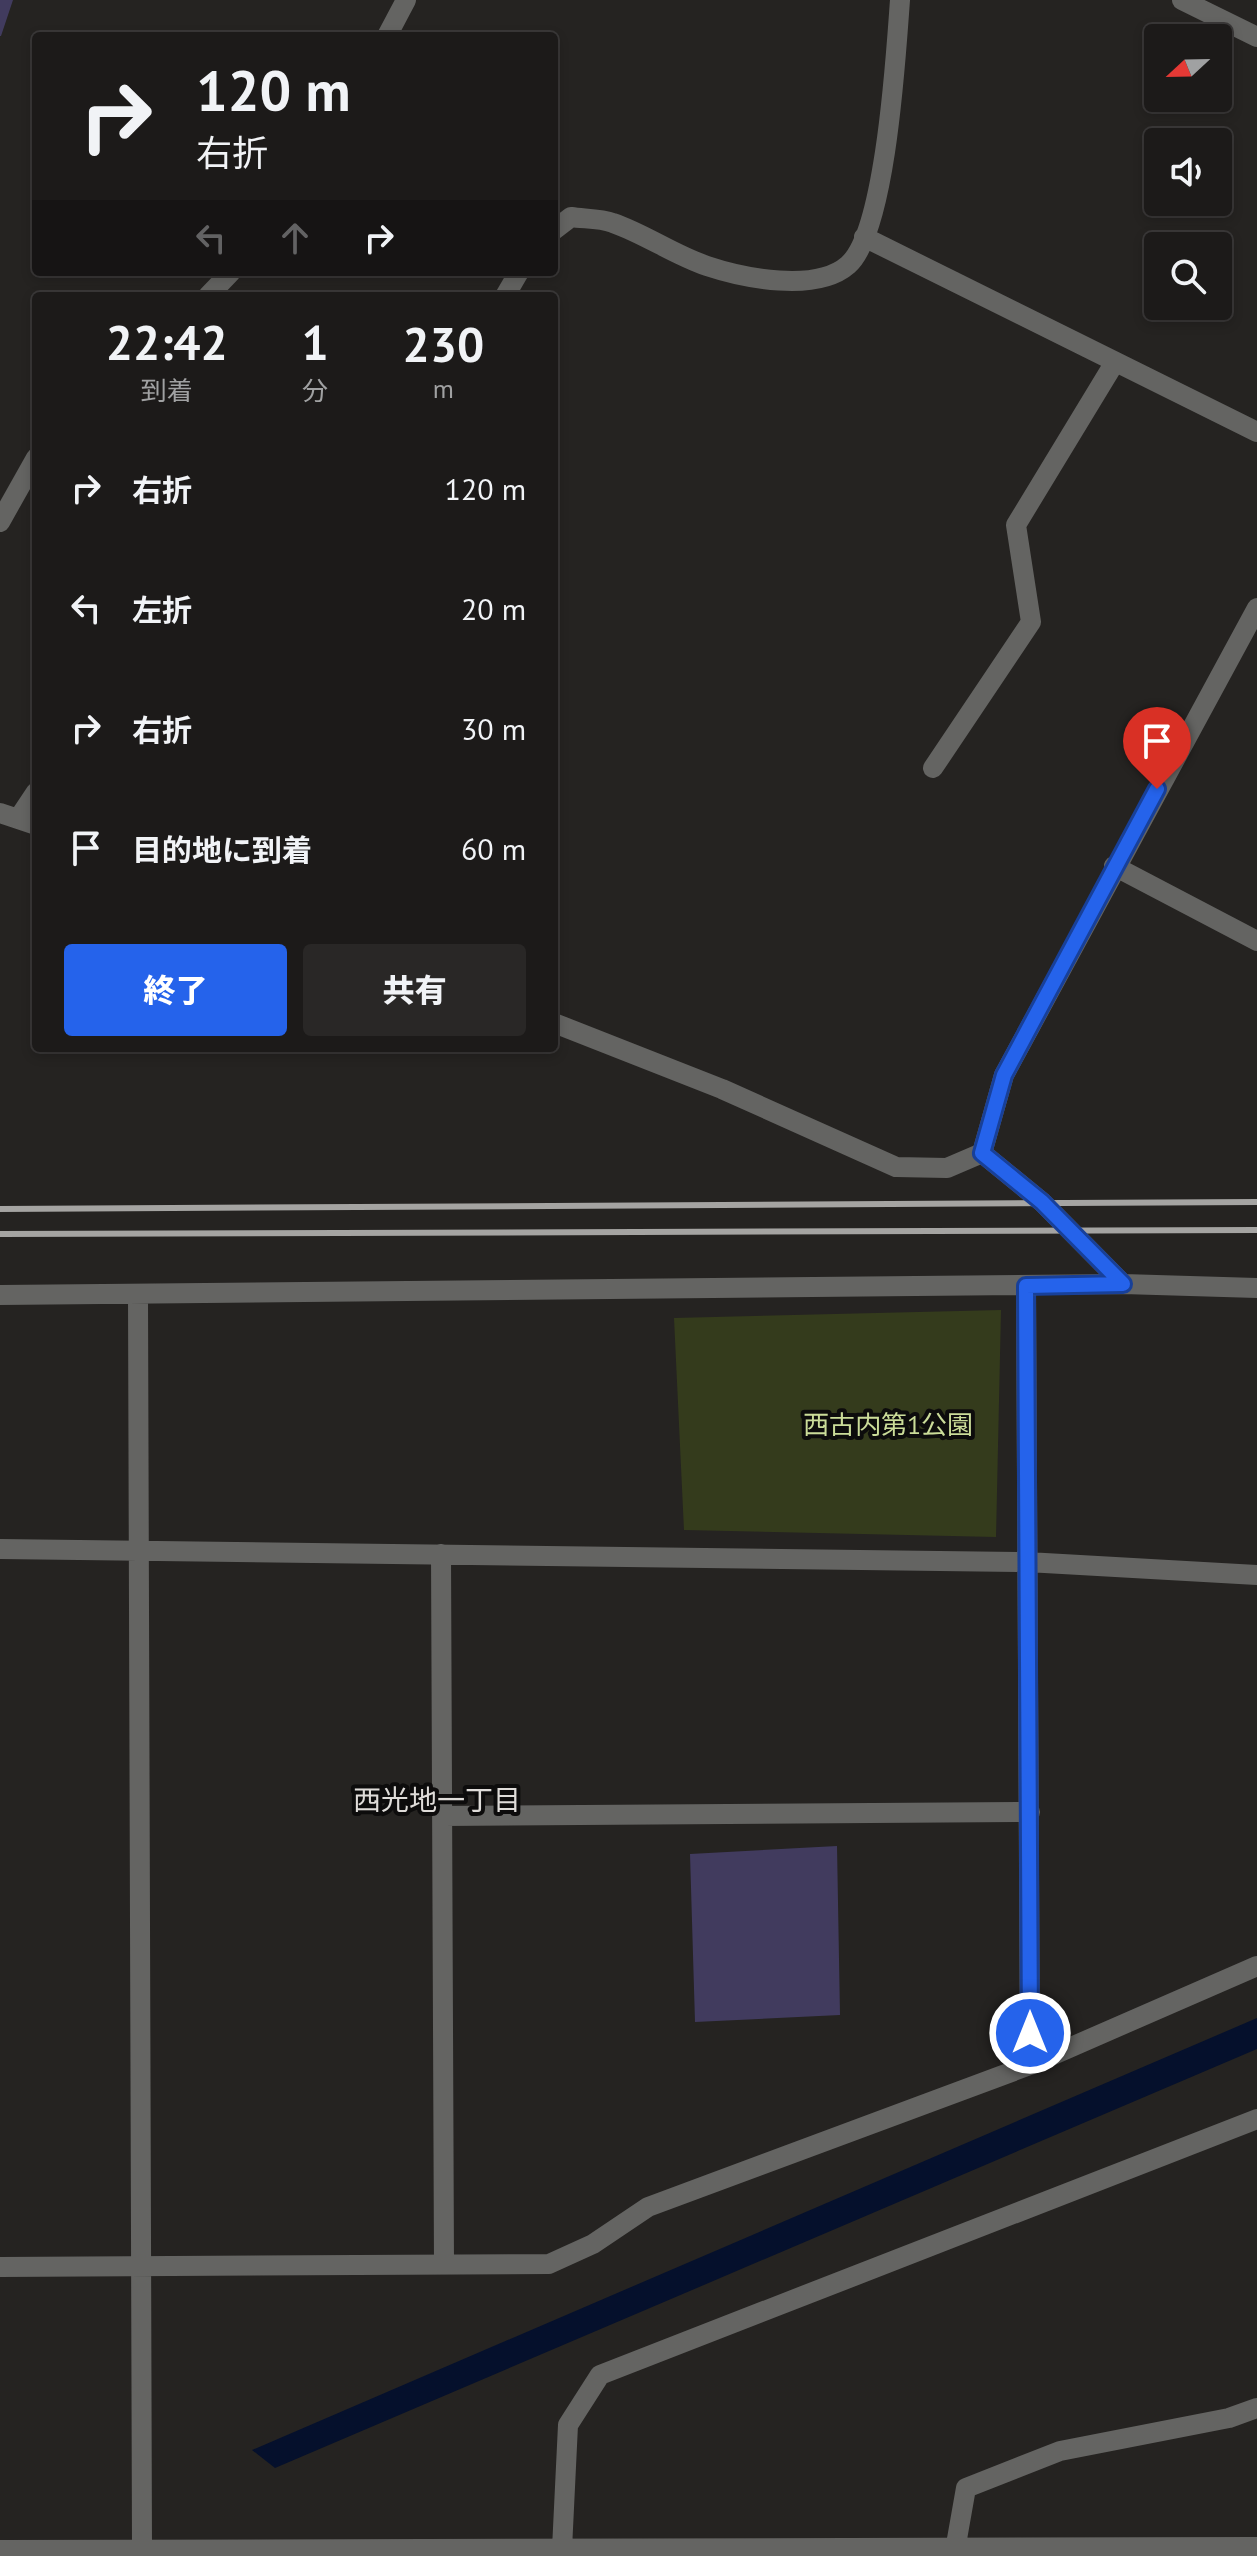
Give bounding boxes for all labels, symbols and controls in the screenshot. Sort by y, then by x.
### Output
north arrow [1144,24,1232,112]
map controls [1144,24,1232,320]
text: 120 m [196,54,351,126]
icon: right [64,64,168,168]
button: sound [1144,128,1232,216]
text: 右折 [196,129,268,176]
icon: left [189,216,233,260]
icon: ahead [273,216,317,260]
icon: right [357,216,401,260]
button: search [1144,232,1232,320]
text: 22:42 [106,311,228,373]
text: 1 [301,311,329,373]
text: 230 [402,313,484,375]
text: m [433,372,454,405]
text: 到着 [141,374,193,407]
text: 分 [302,374,328,407]
icon: right [64,466,108,510]
text: 120 m [445,469,526,508]
text: 右折 [132,470,192,509]
icon: left [64,586,108,630]
text: 20 m [461,589,526,628]
text: 左折 [132,590,192,629]
icon: right [64,706,108,750]
pin [1123,707,1191,789]
text: 30 m [461,709,526,748]
text: 右折 [132,710,192,749]
icon: arrive [1135,719,1179,763]
icon: arrive [64,826,108,870]
text: 60 m [461,829,526,868]
text: 目的地に到着 [132,830,312,869]
button: 終了 [64,944,287,1036]
button: 共有 [303,944,526,1036]
park label: 西古内第1公園 [803,1408,973,1441]
district label: 西光地一丁目 [353,1781,521,1818]
position arrow [988,1991,1072,2075]

